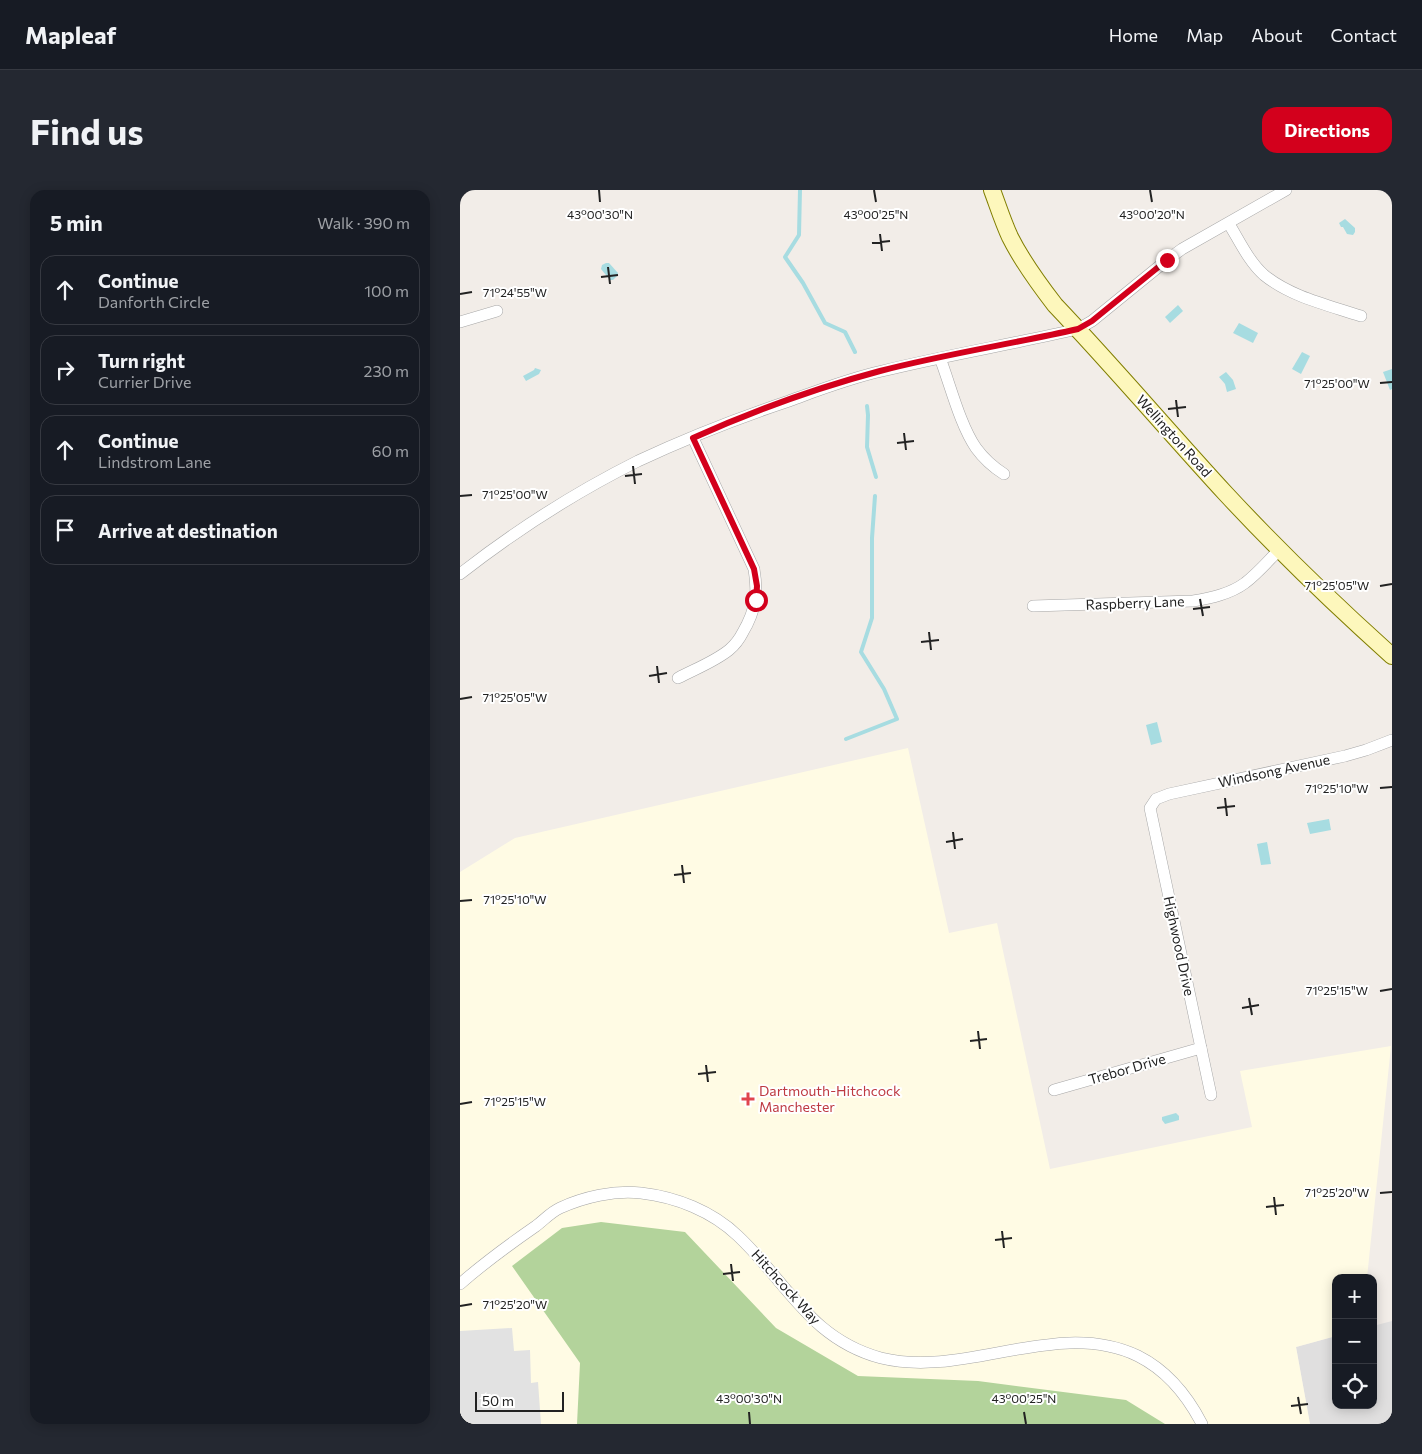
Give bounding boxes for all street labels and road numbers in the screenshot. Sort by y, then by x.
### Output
street label: Wellington Road [1133,391,1216,480]
street label: Raspberry Lane [1085,592,1185,613]
street label: Windsong Avenue [1217,750,1331,791]
street label: Highwood Drive [1161,894,1198,997]
street label: Trebor Drive [1086,1049,1167,1088]
street label: Hitchcock Way [748,1246,825,1328]

